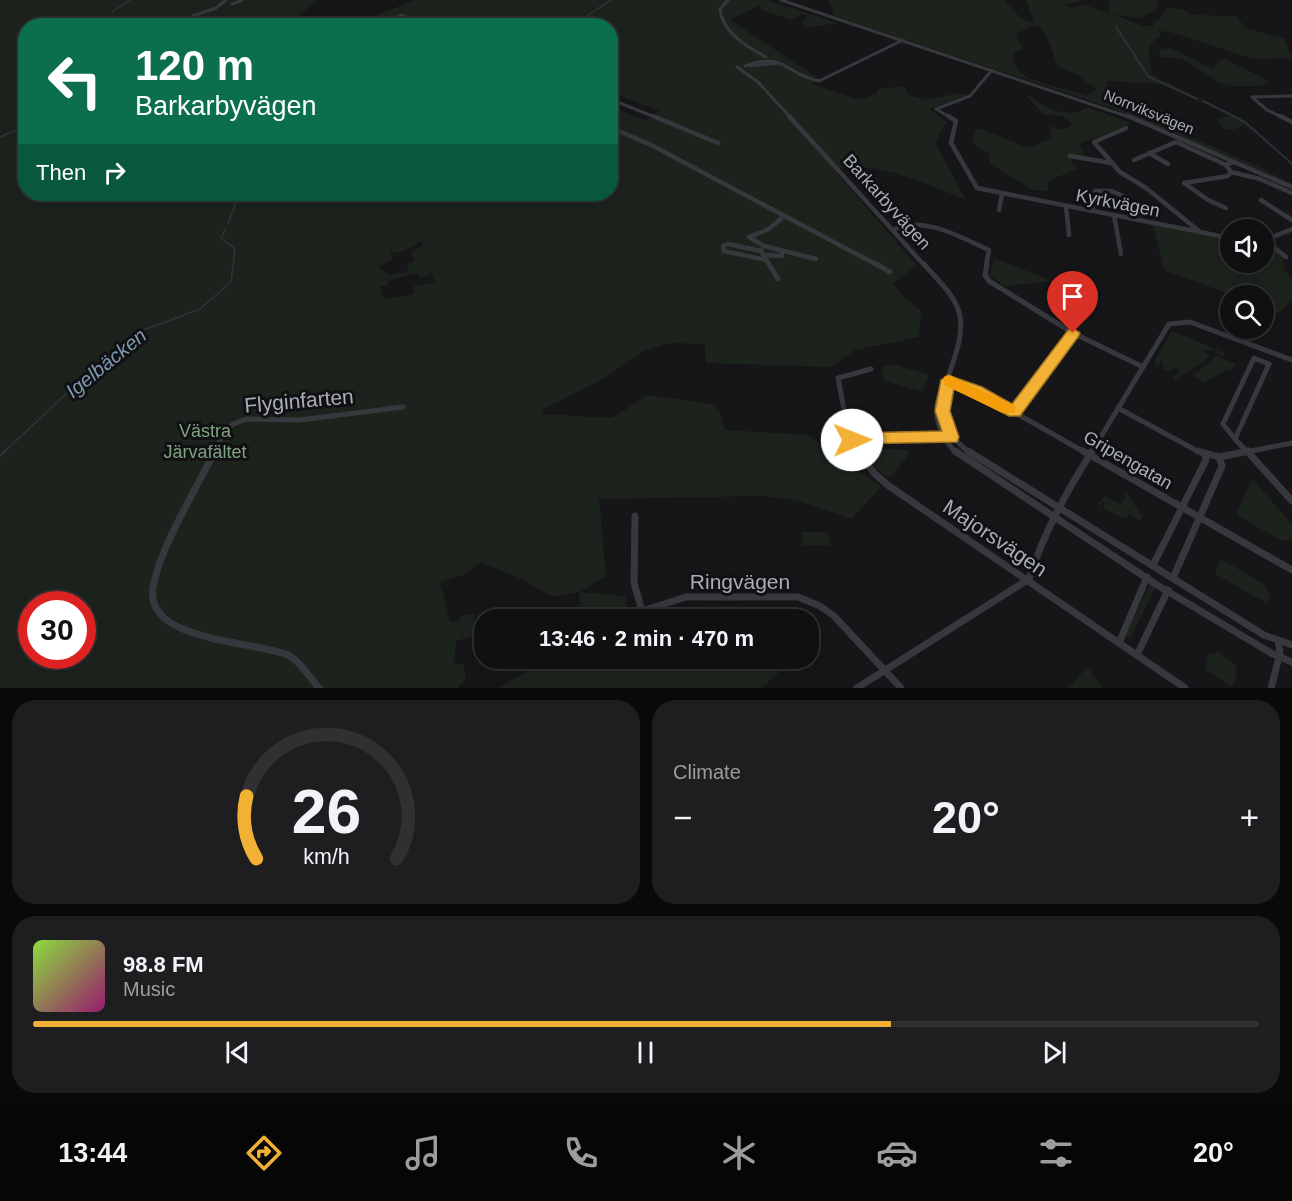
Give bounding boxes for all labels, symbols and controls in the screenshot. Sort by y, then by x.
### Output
icon: left [36,42,114,120]
text: 120 m [135,42,254,89]
street label: Norrviksvägen [1102,86,1197,137]
text: Barkarbyvägen [135,91,317,121]
street label: Barkarbyvägen [839,150,935,254]
icon: right [98,156,131,189]
text: Then [36,160,86,185]
street label: Kyrkvägen [1074,185,1162,221]
map controls [1220,219,1274,339]
button: sound [1220,219,1274,273]
pin [1047,271,1098,333]
icon: arrive [1056,280,1089,313]
button: search [1220,285,1274,339]
water label: Igelbäcken [61,324,151,402]
street label: Flyginfarten [243,384,355,417]
position arrow [820,408,884,472]
park label: Västra Järvafältet [163,421,247,462]
street label: Gripengatan [1080,427,1176,493]
street label: Majorsvägen [939,494,1052,581]
street label: Ringvägen [690,570,790,593]
speed limit sign: 30 [18,591,96,669]
text: 13:46 · 2 min · 470 m [539,626,754,651]
text: Climate [673,761,741,783]
text: 26 [291,777,361,846]
text: 20° [932,792,1000,843]
text: − [673,799,692,836]
text: + [1240,799,1259,836]
text: km/h [303,845,349,869]
text: 98.8 FM [123,952,204,977]
text: Music [123,978,175,1000]
icon: previous [221,1036,254,1069]
icon: pause [629,1036,662,1069]
icon: next [1038,1036,1071,1069]
icon: directions [243,1132,285,1174]
icon: music [402,1132,444,1174]
icon: phone [560,1132,602,1174]
icon: climate [718,1132,760,1174]
icon: car [876,1132,918,1174]
icon: filters [1035,1132,1077,1174]
text: 13:44 [58,1138,127,1168]
text: 20° [1193,1138,1234,1168]

